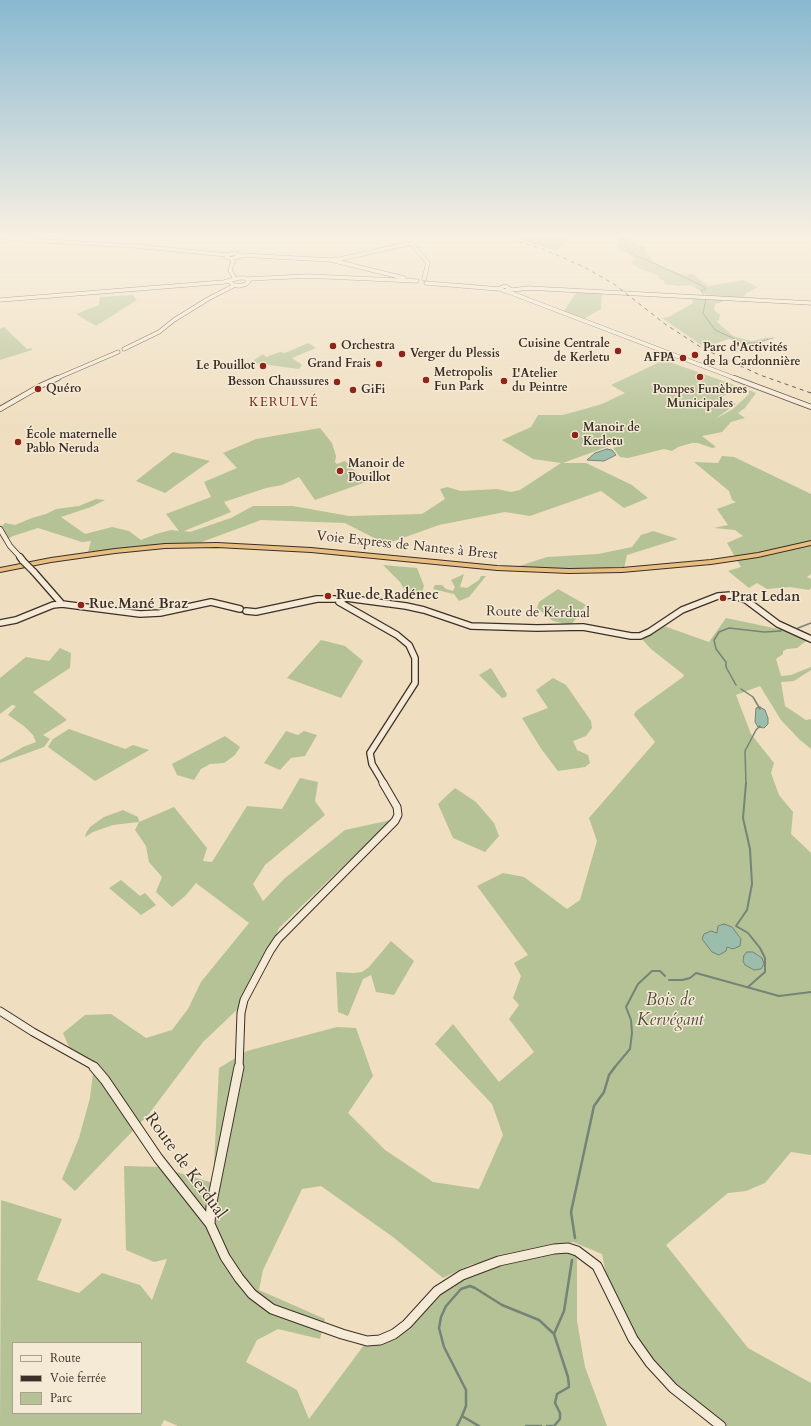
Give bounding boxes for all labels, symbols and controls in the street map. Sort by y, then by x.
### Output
place label: Cuisine Centrale de Kerletu [518,337,610,365]
place label: Orchestra [341,339,395,353]
marker: Orchestra [328,341,338,351]
place label: Parc d'Activités de la Cardonnière [703,341,800,369]
marker: Cuisine Centrale de Kerletu [613,346,623,356]
place label: Verger du Plessis [410,347,500,361]
marker: Verger du Plessis [397,349,407,359]
marker: Parc d'Activités de la Cardonnière [690,350,700,360]
place label: AFPA [644,351,675,365]
marker: AFPA [678,353,688,363]
place label: Grand Frais [307,357,371,371]
place label: Le Pouillot [196,359,255,373]
marker: Grand Frais [374,359,384,369]
marker: Le Pouillot [258,361,268,371]
place label: Metropolis Fun Park [434,366,493,394]
place label: L'Atelier du Peintre [512,367,568,395]
marker: Pompes Funèbres Municipales [695,372,705,382]
place label: Besson Chaussures [228,375,329,389]
marker: Metropolis Fun Park [421,375,431,385]
marker: L'Atelier du Peintre [499,376,509,386]
marker: Besson Chaussures [332,377,342,387]
place label: Quéro [46,382,81,396]
place label: GiFi [361,383,385,397]
place label: Pompes Funèbres Municipales [653,383,747,411]
marker: Quéro [33,384,43,394]
marker: GiFi [348,385,358,395]
district label: KERULVÉ [249,395,319,411]
place label: Manoir de Kerletu [583,421,640,449]
place label: École maternelle Pablo Neruda [26,428,117,456]
marker: Manoir de Kerletu [570,430,580,440]
marker: École maternelle Pablo Neruda [13,437,23,447]
place label: Manoir de Pouillot [348,457,405,485]
marker: Manoir de Pouillot [335,466,345,476]
street label: Voie Express de Nantes à Brest [316,528,498,564]
place label: Rue de Radénec [336,588,439,604]
place label: Prat Ledan [731,590,800,606]
marker: Rue de Radénec [323,591,333,601]
marker: Prat Ledan [718,593,728,603]
place label: Rue Mané Braz [89,597,188,613]
marker: Rue Mané Braz [76,600,86,610]
street label: Route de Kerdual [486,604,590,622]
park label: Bois de Kervégant [637,991,703,1031]
street label: Route de Kerdual [140,1109,230,1223]
legend [12,1342,142,1414]
text: Route [50,1350,81,1366]
text: Voie ferrée [50,1370,106,1386]
text: Parc [50,1390,72,1406]

